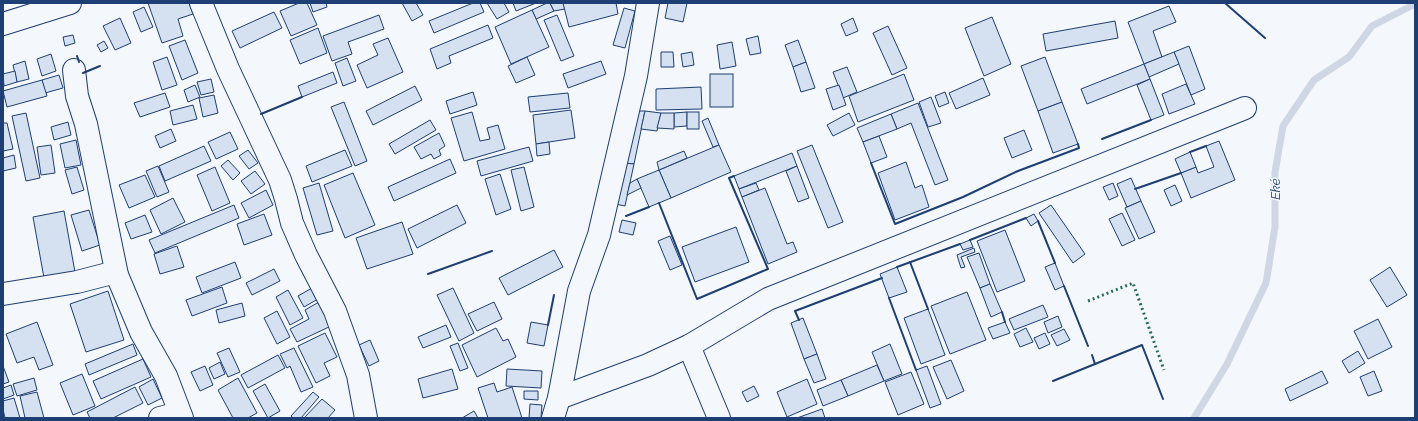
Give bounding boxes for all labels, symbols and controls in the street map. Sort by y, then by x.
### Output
water label: Eké [1268,178,1283,200]

